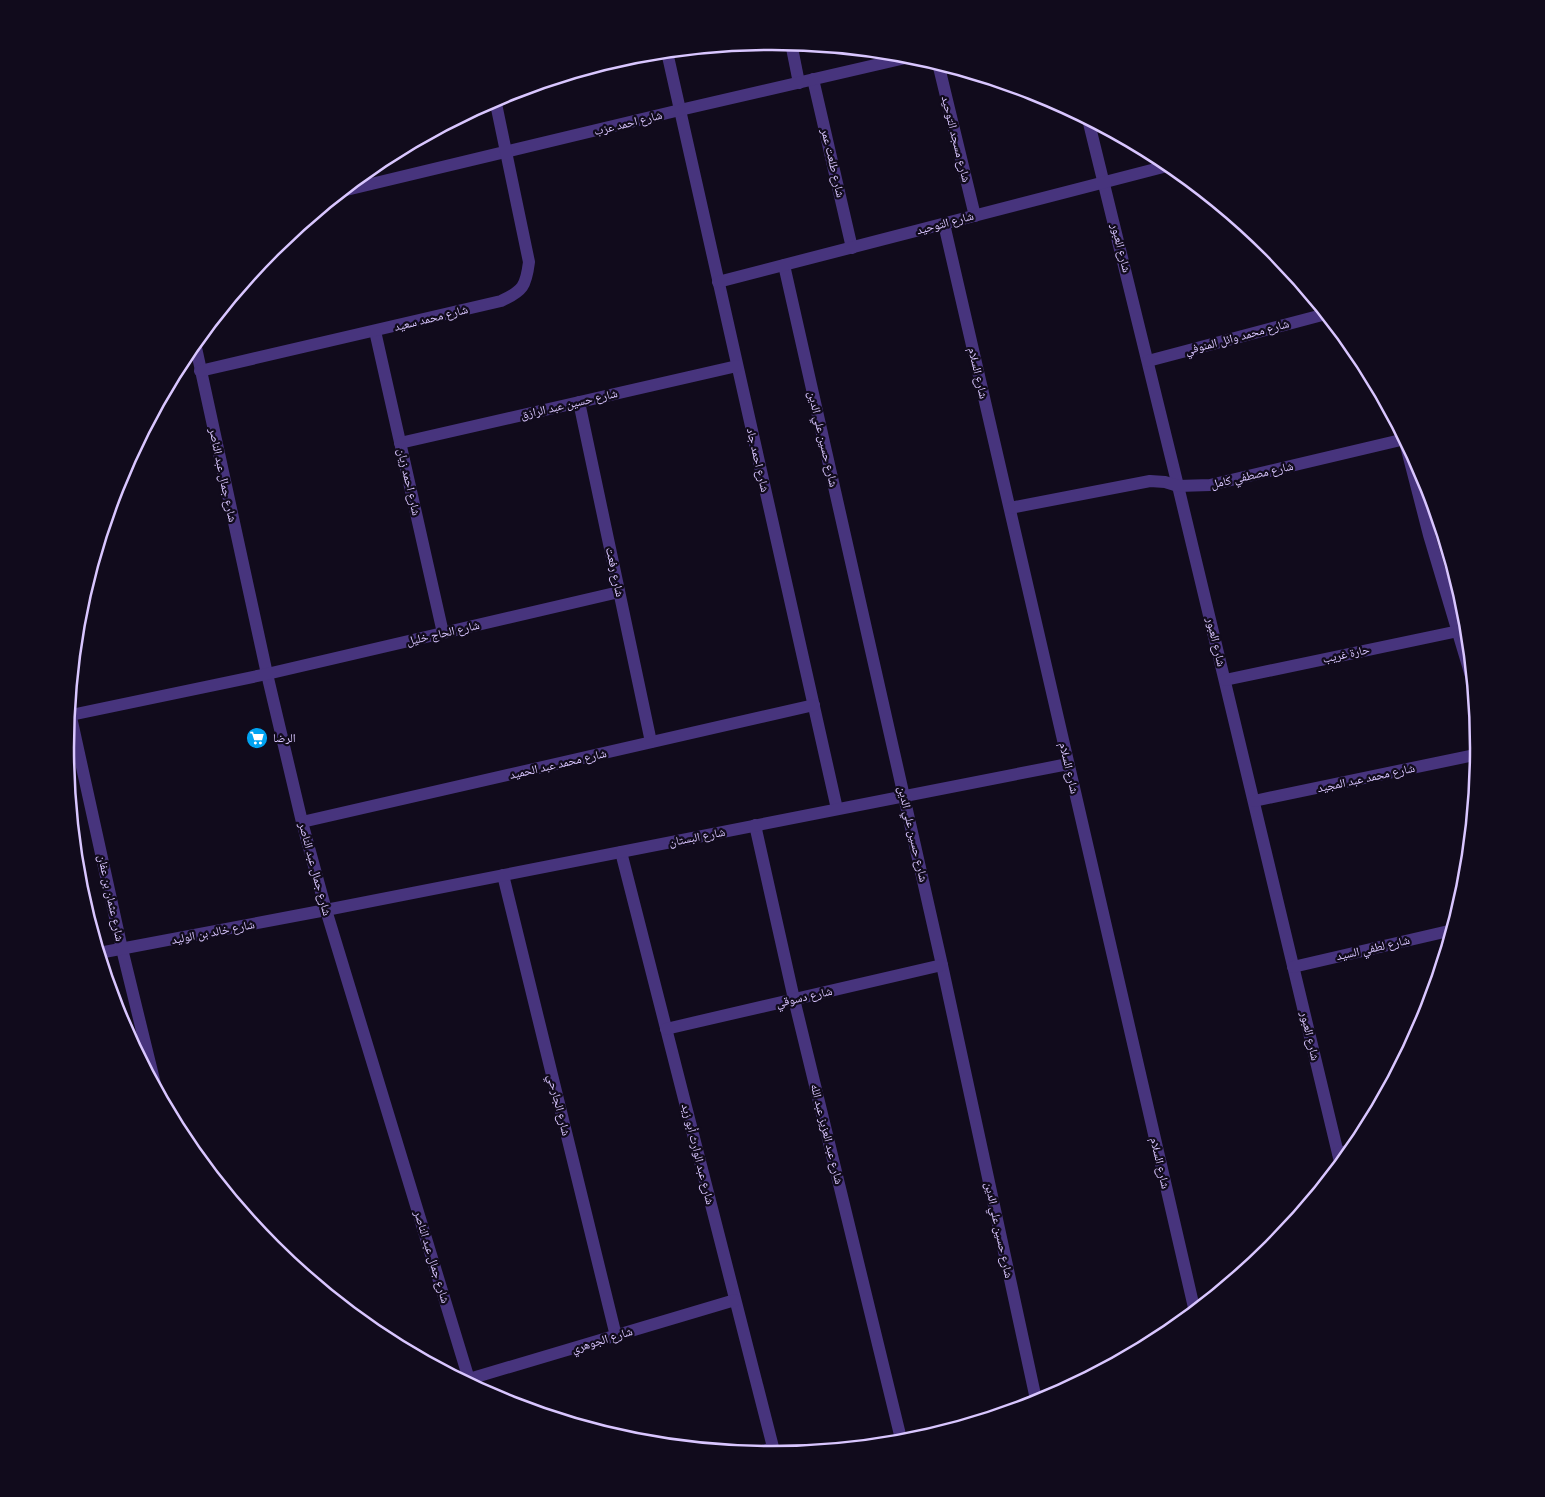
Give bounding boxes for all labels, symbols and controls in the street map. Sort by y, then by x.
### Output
street label: شارع مسجد التوحيد [938,94,974,184]
street label: شارع احمد عزب [592,108,664,139]
street label: شارع طلعت عمر [817,126,848,199]
street label: شارع التوحيد [915,209,976,238]
street label: شارع العبور [1107,221,1134,274]
street label: شارع محمد سعيد [393,302,470,335]
street label: شارع محمد وائل المنوفي [1183,316,1292,361]
street label: شارع السلام [964,346,991,400]
street label: شارع حسين عبد الرازق [519,386,619,423]
street label: شارع حسين علي الدين [802,390,841,489]
street label: شارع جمال عبد الناصر [205,426,240,524]
street label: شارع احمد جاد [743,427,772,494]
street label: شارع احمد زيان [393,447,424,517]
street label: شارع مصطفي كامل [1209,459,1296,494]
street label: شارع رفعت [602,546,627,598]
street label: شارع العبور [1202,615,1228,668]
street label: شارع الحاج خليل [405,618,481,649]
street label: حارة غريب [1321,642,1371,666]
supermarket icon: الرضا [245,726,269,750]
place label: الرضا [273,731,296,745]
street label: شارع السلام [1055,741,1082,795]
street label: شارع محمد عبد الحميد [508,746,608,783]
street label: شارع محمد عبد المجيد [1316,761,1416,796]
street label: شارع حسين علي الدين [892,785,931,884]
street label: شارع جمال عبد الناصر [295,820,334,917]
street label: شارع البستان [668,825,727,850]
street label: شارع عثمان بن عفان [94,853,127,943]
street label: شارع خالد بن الوليد [170,917,256,948]
street label: شارع لطفي السيد [1335,933,1412,966]
street label: شارع دسوقي [774,984,834,1013]
street label: شارع العبور [1296,1009,1322,1062]
street label: شارع الجارحي [542,1073,573,1138]
street label: شارع عبد العزيز عبد الله [807,1082,846,1186]
street label: شارع عبد الوارث أبو زيد [678,1102,717,1206]
street label: شارع السلام [1146,1136,1173,1190]
street label: شارع حسين علي الدين [979,1181,1016,1280]
street label: شارع جمال عبد الناصر [410,1208,453,1305]
street label: شارع الجوهري [570,1324,635,1359]

